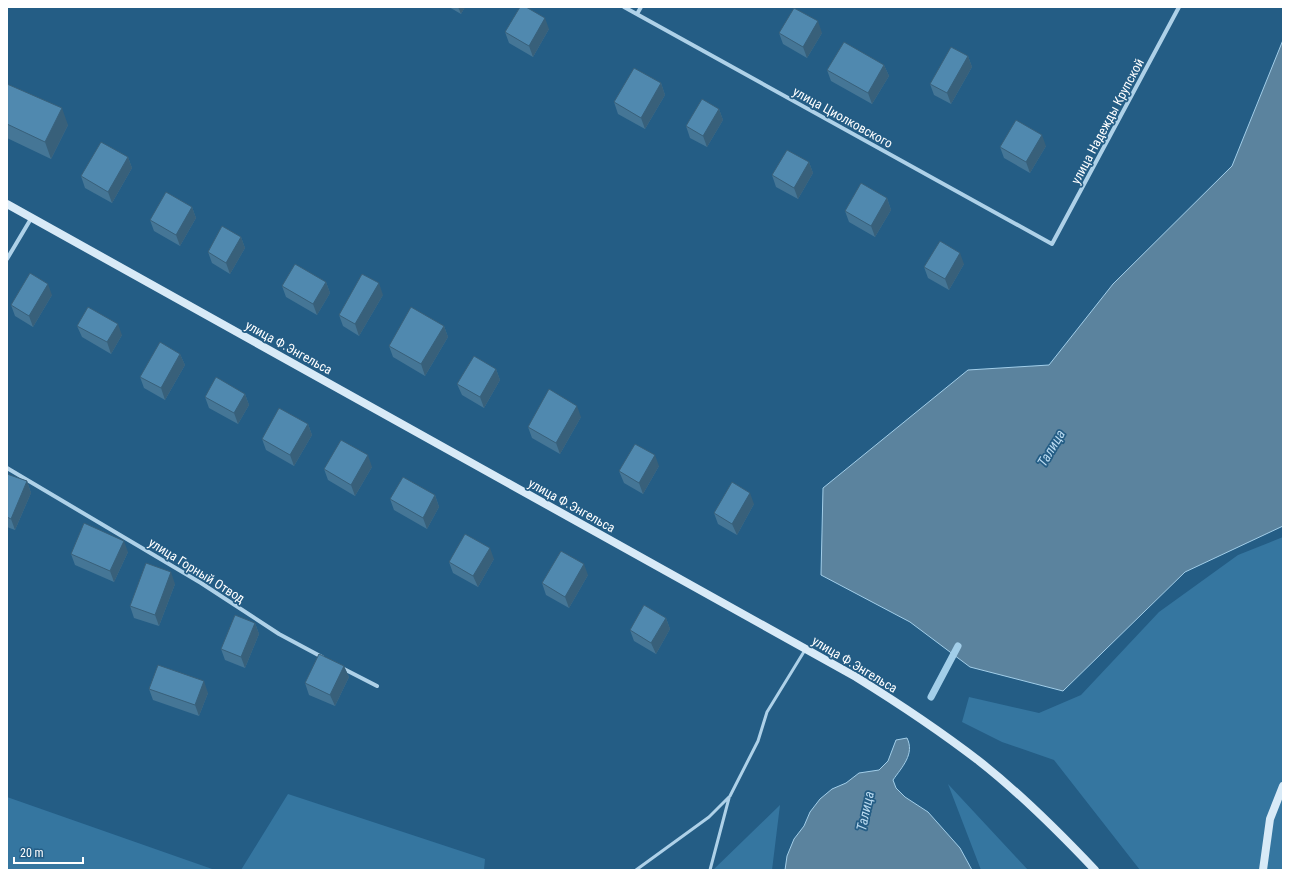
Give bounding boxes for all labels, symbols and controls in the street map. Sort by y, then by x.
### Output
street label: улица Надежды Крупской [1068,56,1147,187]
street label: улица Циолковского [790,84,895,151]
street label: улица Ф.Энгельса [243,317,335,377]
water label: Талица [1034,427,1068,469]
street label: улица Ф.Энгельса [526,475,618,535]
street label: улица Горный Отвод [146,535,248,606]
street label: улица Ф.Энгельса [809,633,900,696]
water label: Талица [853,790,877,832]
scale bar [14,839,83,865]
text: 20 m [20,846,44,860]

